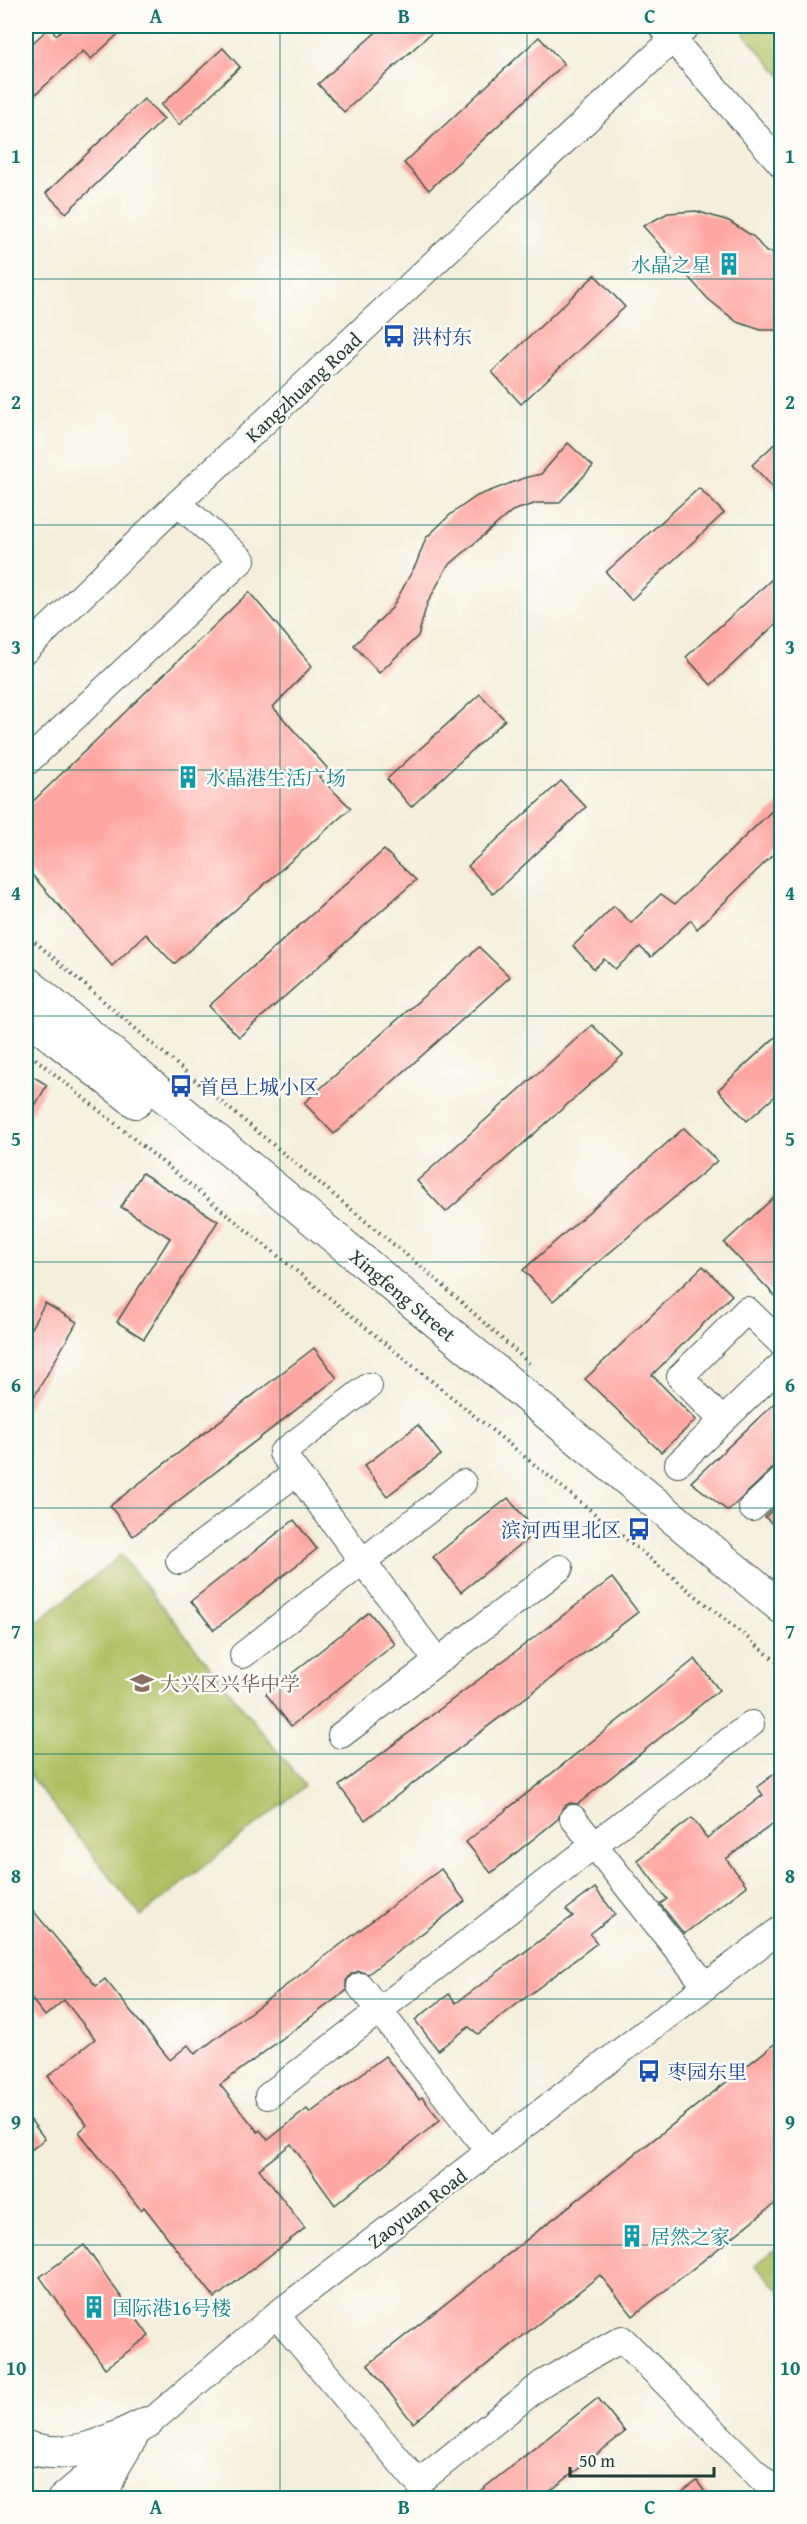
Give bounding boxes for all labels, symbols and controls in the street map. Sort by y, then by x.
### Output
text: A [150,1,163,30]
text: B [398,1,410,30]
text: C [644,1,656,30]
text: 1 [11,141,21,170]
text: 1 [785,141,795,170]
place label: 水晶之星 [631,250,711,279]
building icon: 水晶之星 [716,251,742,277]
place label: 洪村东 [412,322,472,351]
bus stop icon: 洪村东 [381,323,407,349]
street label: Kangzhuang Road [238,325,368,449]
text: 2 [11,387,21,416]
text: 2 [785,387,795,416]
text: 3 [11,632,21,661]
text: 3 [785,632,795,661]
place label: 水晶港生活广场 [206,763,346,792]
building icon: 水晶港生活广场 [175,764,201,790]
text: 4 [11,878,21,907]
text: 4 [785,878,795,907]
place label: 首邑上城小区 [199,1072,319,1101]
bus stop icon: 首邑上城小区 [168,1073,194,1099]
text: 5 [11,1124,21,1153]
text: 5 [785,1124,795,1153]
street label: Xingfeng Street [343,1242,463,1348]
text: 6 [11,1370,21,1399]
text: 6 [785,1370,795,1399]
place label: 滨河西里北区 [501,1515,621,1544]
bus stop icon: 滨河西里北区 [626,1516,652,1542]
text: 7 [11,1616,21,1645]
text: 7 [785,1616,795,1645]
place label: 大兴区兴华中学 [160,1669,300,1698]
school or university icon: 大兴区兴华中学 [129,1670,155,1696]
text: 8 [11,1861,21,1890]
text: 8 [785,1861,795,1890]
place label: 枣园东里 [667,2057,747,2086]
bus stop icon: 枣园东里 [636,2058,662,2084]
text: 9 [11,2107,21,2136]
text: 9 [785,2107,795,2136]
street label: Zaoyuan Road [361,2161,473,2255]
place label: 居然之家 [650,2222,730,2251]
building icon: 居然之家 [619,2223,645,2249]
place label: 国际港16号楼 [112,2293,231,2322]
building icon: 国际港16号楼 [81,2294,107,2320]
text: 10 [6,2353,26,2382]
text: 10 [780,2353,800,2382]
scale bar [570,2440,714,2478]
text: 50 m [579,2447,615,2474]
text: A [150,2492,163,2521]
text: B [398,2492,410,2521]
text: C [644,2492,656,2521]

